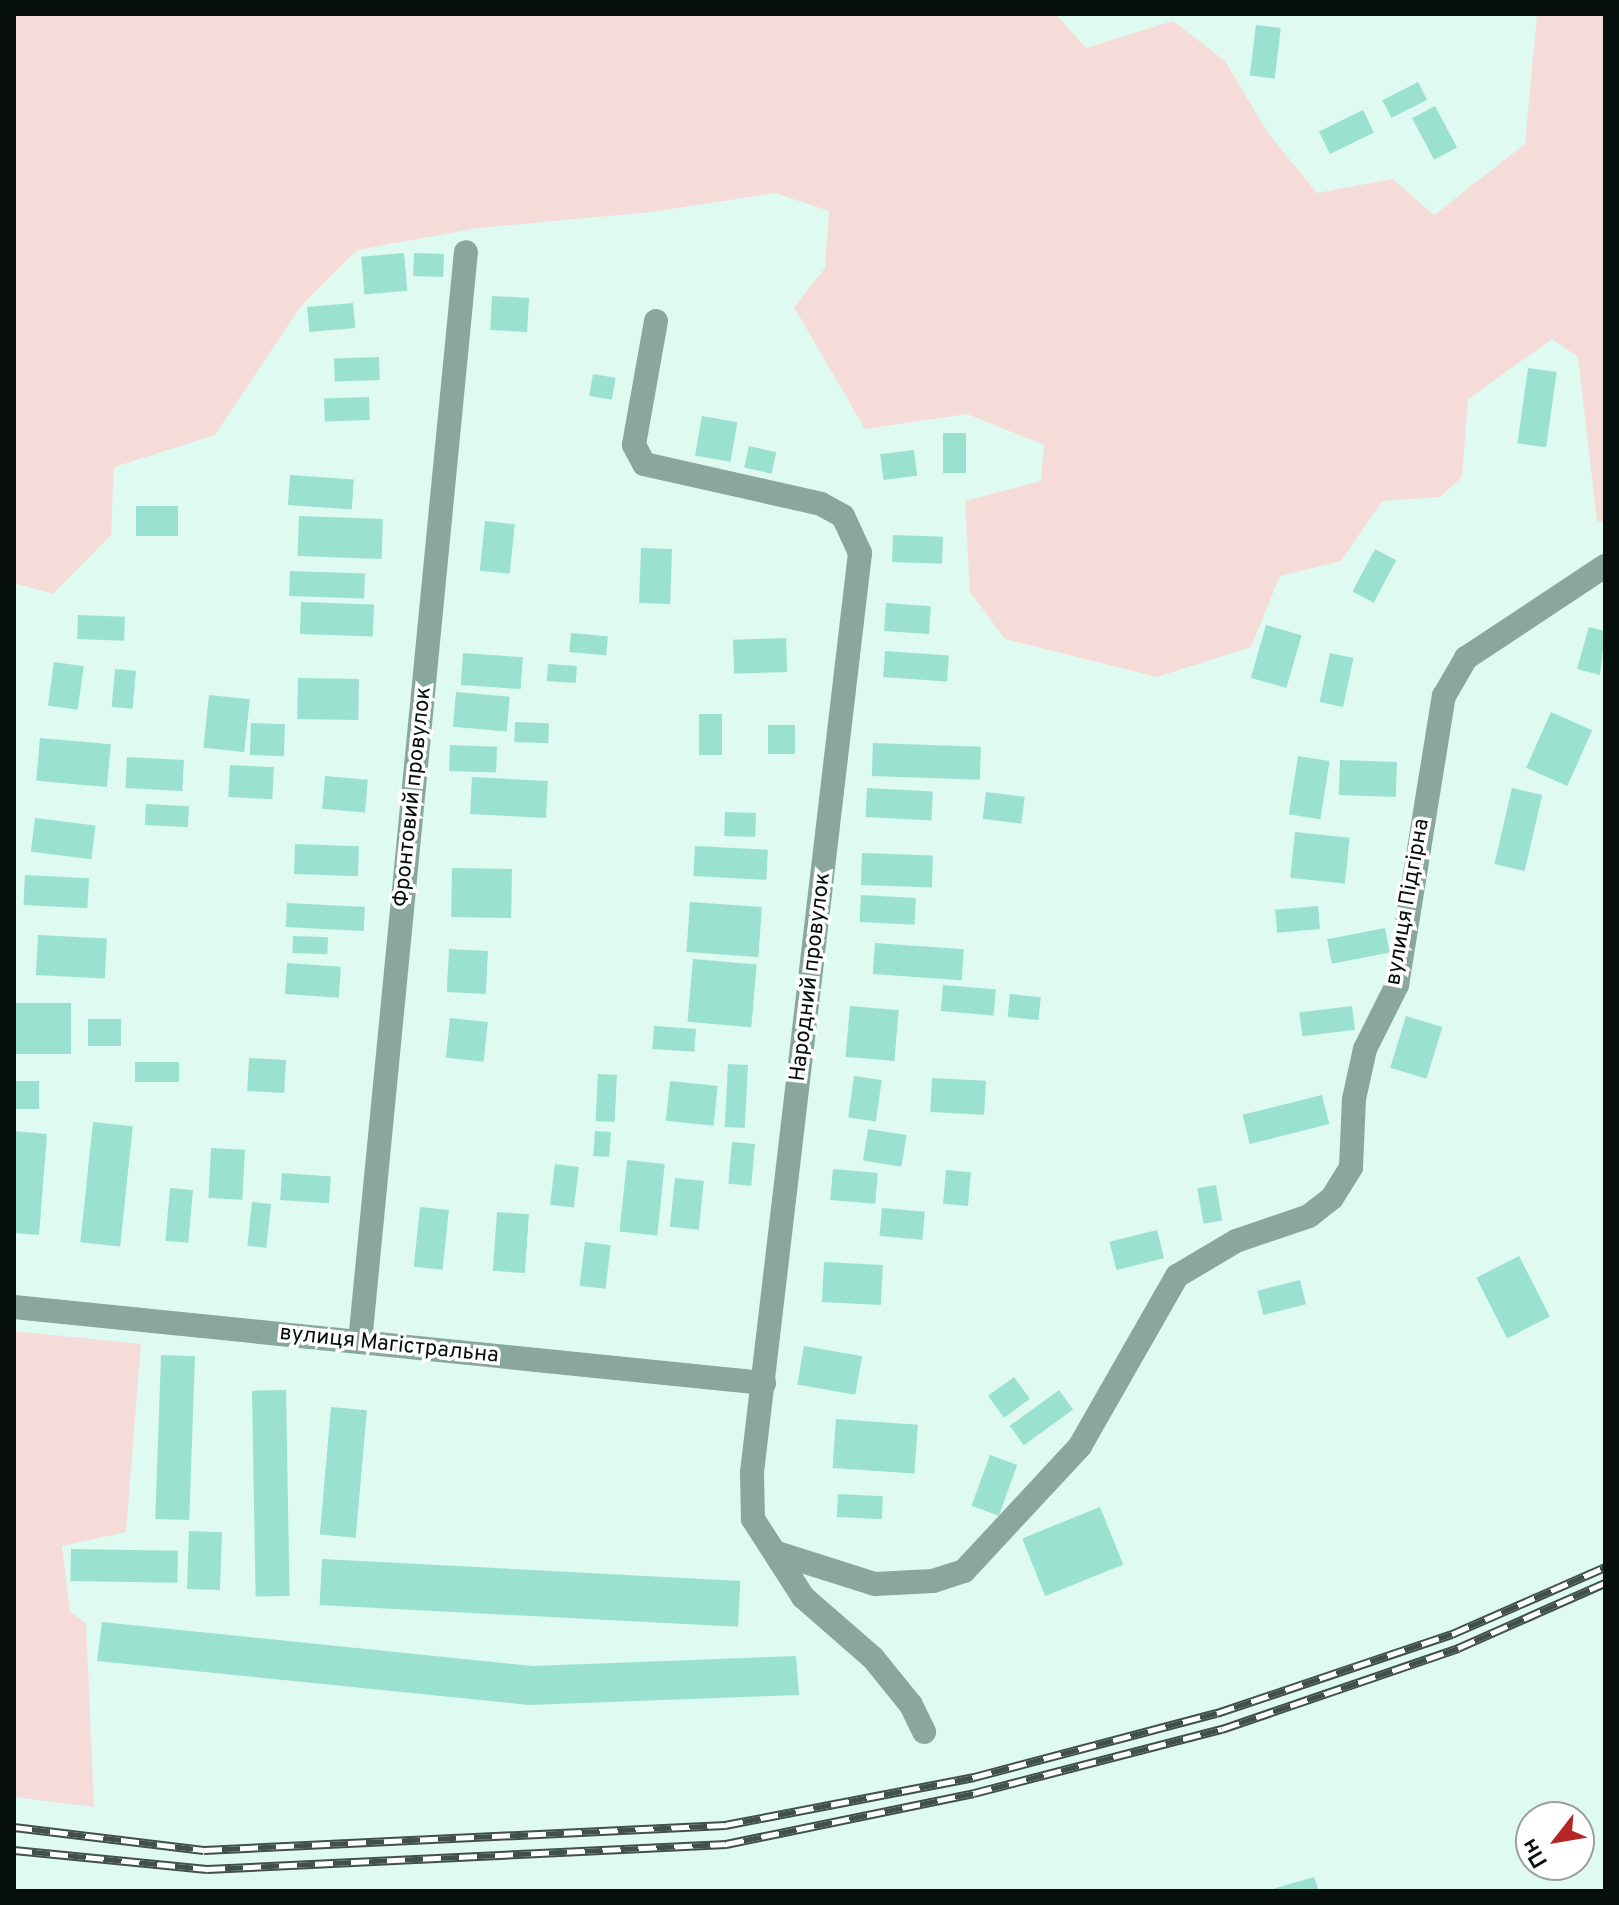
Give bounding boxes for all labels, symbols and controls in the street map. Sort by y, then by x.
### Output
street label: Фронтовий провулок [388,686,438,908]
street label: вулиця Підгірна [1380,817,1436,987]
street label: Народний провулок [785,871,837,1083]
street label: вулиця Магістральна [278,1320,500,1370]
north arrow [1515,1801,1595,1881]
text: Пн [1516,1833,1555,1872]

